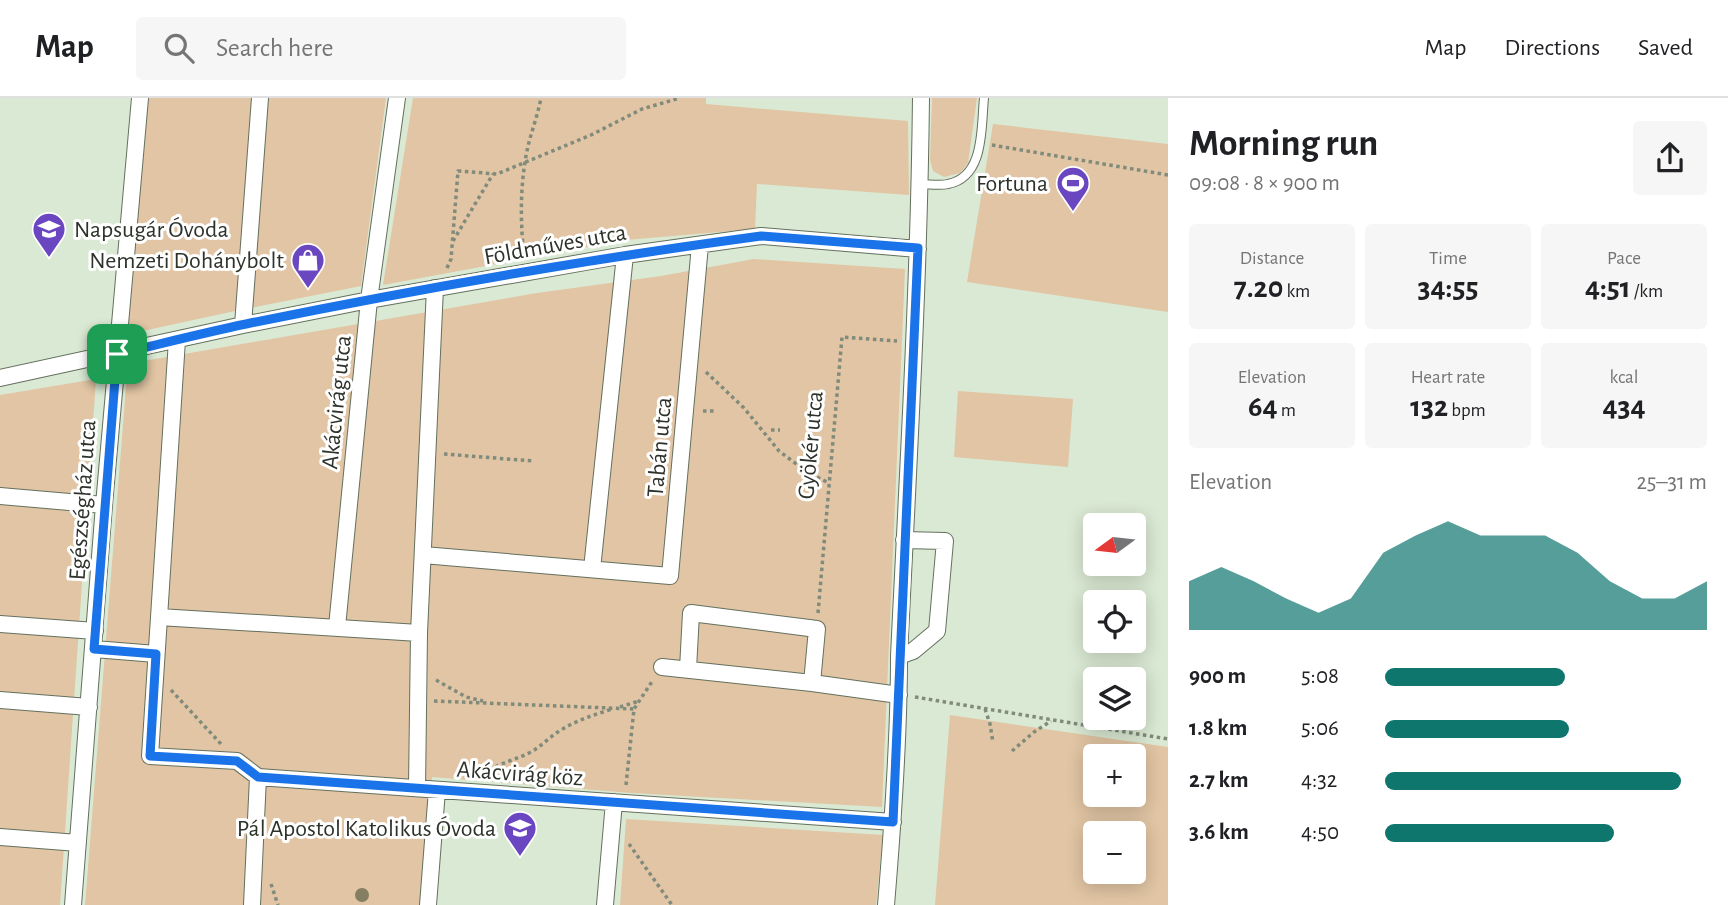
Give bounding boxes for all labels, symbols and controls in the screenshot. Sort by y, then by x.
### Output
search box [136,17,626,80]
icon: search [160,29,198,67]
text: Map [35,31,94,64]
text: Search here [216,35,334,61]
text: Map [1424,36,1466,60]
text: Directions [1504,36,1600,60]
text: Saved [1638,36,1693,60]
button: share [1633,121,1707,195]
text: Morning run [1189,125,1378,163]
sports icon: Fortuna [1054,164,1092,213]
place label: Fortuna [976,172,1048,196]
text: 09:08 · 8 × 900 m [1189,172,1340,195]
school or university icon: Napsugár Óvoda [30,210,68,259]
place label: Napsugár Óvoda [74,216,229,242]
street label: Földműves utca [482,221,628,269]
shop icon: Nemzeti Dohánybolt [289,241,327,290]
place label: Nemzeti Dohánybolt [89,249,284,273]
text: Distance [1240,249,1304,268]
text: Time [1429,249,1467,268]
text: Pace [1607,249,1641,268]
text: 7.20 [1234,273,1283,303]
text: 34:55 [1418,273,1478,303]
text: 4:51 [1585,273,1631,303]
text: km [1283,282,1310,301]
text: /km [1631,282,1663,301]
pin [87,324,147,384]
street label: Akácvirág utca [318,334,356,470]
icon: arrive [98,335,136,373]
text: Elevation [1238,368,1306,387]
text: Heart rate [1411,368,1485,387]
text: kcal [1610,368,1638,387]
street label: Gyökér utca [794,390,828,500]
text: 64 [1248,392,1278,422]
text: 132 [1410,392,1448,422]
text: 434 [1602,392,1646,422]
street label: Tabán utca [644,396,676,498]
text: m [1278,401,1296,420]
text: bpm [1448,401,1486,420]
street label: Egészségház utca [65,419,101,581]
text: Elevation [1189,471,1272,494]
text: 25–31 m [1636,471,1707,494]
north arrow [1083,513,1146,576]
map controls [1083,513,1146,884]
button: locate [1083,590,1146,653]
text: 900 m [1189,665,1246,688]
text: 5:08 [1301,665,1339,688]
button: layers [1083,667,1146,730]
text: 1.8 km [1189,717,1247,740]
text: 5:06 [1301,717,1339,740]
button: + [1083,744,1146,807]
street label: Akácvirág köz [456,758,584,790]
text: 2.7 km [1189,769,1248,792]
text: 4:32 [1301,769,1337,792]
school or university icon: Pál Apostol Katolikus Óvoda [501,809,539,858]
place label: Pál Apostol Katolikus Óvoda [237,815,496,841]
button: − [1083,821,1146,884]
text: 3.6 km [1189,821,1249,844]
text: 4:50 [1301,821,1339,844]

